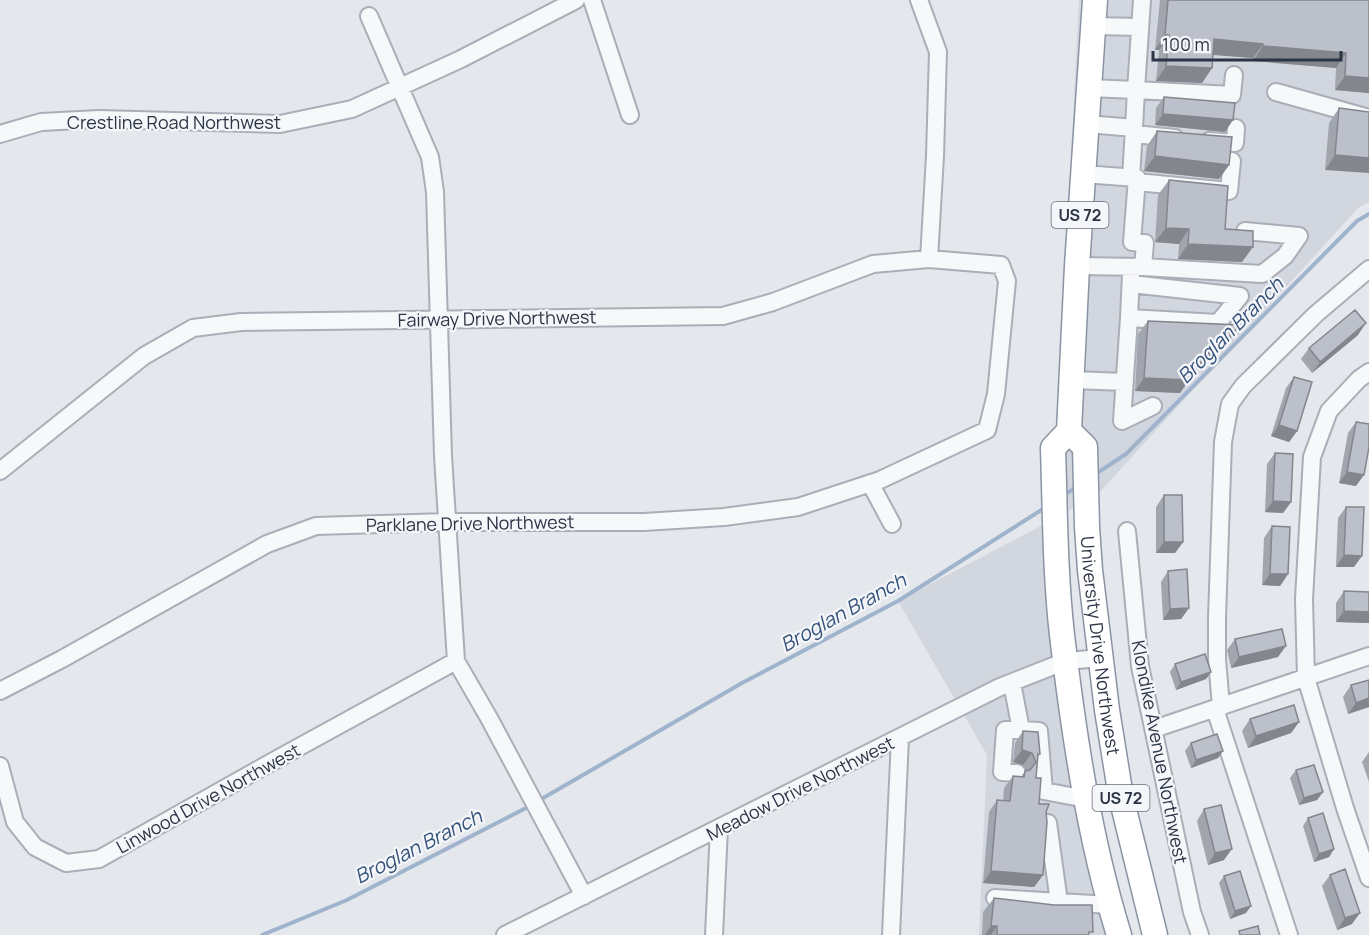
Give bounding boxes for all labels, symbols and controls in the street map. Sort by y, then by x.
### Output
scale bar [1153,24,1340,62]
text: 100 m [1162,32,1210,56]
street label: Crestline Road Northwest [67,110,281,134]
road number: US 72 [1052,202,1108,228]
water label: Broglan Branch [1171,270,1290,389]
street label: Fairway Drive Northwest [397,304,597,332]
street label: Parklane Drive Northwest [366,509,574,537]
street label: University Drive Northwest [1076,535,1126,757]
water label: Broglan Branch [775,566,912,658]
street label: Klondike Avenue Northwest [1127,638,1193,866]
street label: Meadow Drive Northwest [702,730,898,846]
street label: Linwood Drive Northwest [112,737,304,859]
road number: US 72 [1092,785,1150,811]
water label: Broglan Branch [350,802,487,890]

